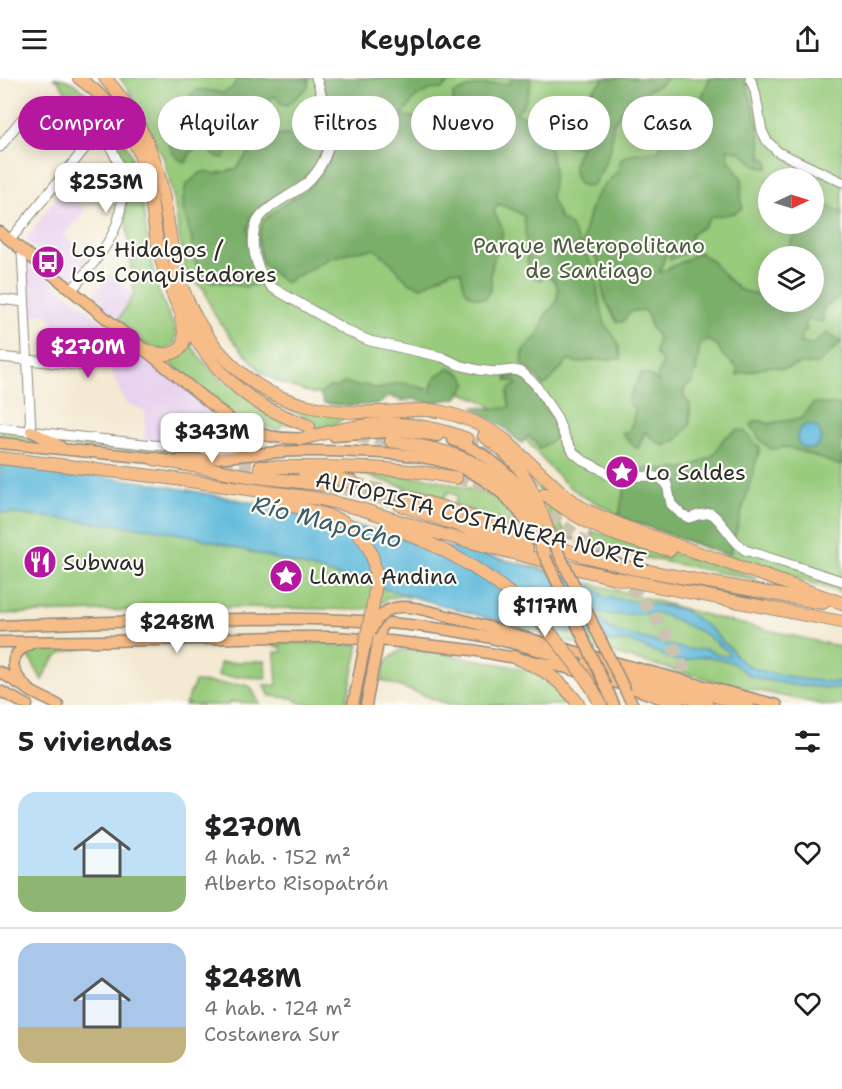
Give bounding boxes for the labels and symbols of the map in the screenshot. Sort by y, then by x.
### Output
pin: $253M [64,163,148,214]
north arrow [758,168,824,234]
park label: Parque Metropolitano de Santiago [473,231,705,285]
place label: Los Hidalgos / Los Conquistadores [71,235,277,289]
bus stop icon: Los Hidalgos / Los Conquistadores [30,244,66,280]
pin: $270M [46,328,130,379]
pin: $343M [170,413,254,464]
place icon: Lo Saldes [604,454,640,490]
place label: Lo Saldes [645,458,746,487]
street label: AUTOPISTA COSTANERA NORTE [312,465,650,575]
water label: Río Mapocho [249,488,405,556]
restaurant icon: Subway [22,544,58,580]
place label: Subway [63,548,145,577]
place icon: Llama Andina [268,558,304,594]
place label: Llama Andina [309,562,457,591]
pin: $117M [503,587,587,638]
pin: $248M [135,603,219,654]

